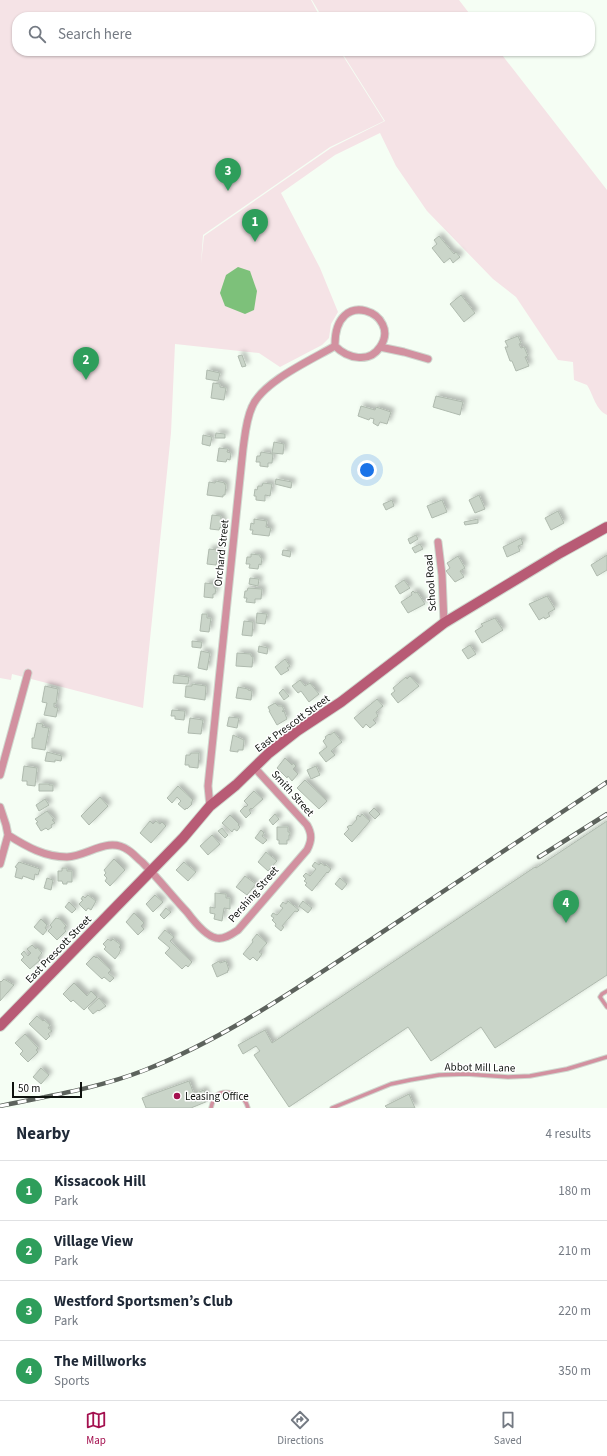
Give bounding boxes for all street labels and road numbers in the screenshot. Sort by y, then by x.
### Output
street label: Orchard Street [211,519,232,587]
street label: School Road [421,554,440,612]
street label: East Prescott Street [252,691,333,756]
street label: Smith Street [268,767,318,820]
street label: Pershing Street [225,863,282,926]
street label: East Prescott Street [22,912,95,987]
street label: Abbot Mill Lane [445,1059,516,1076]

